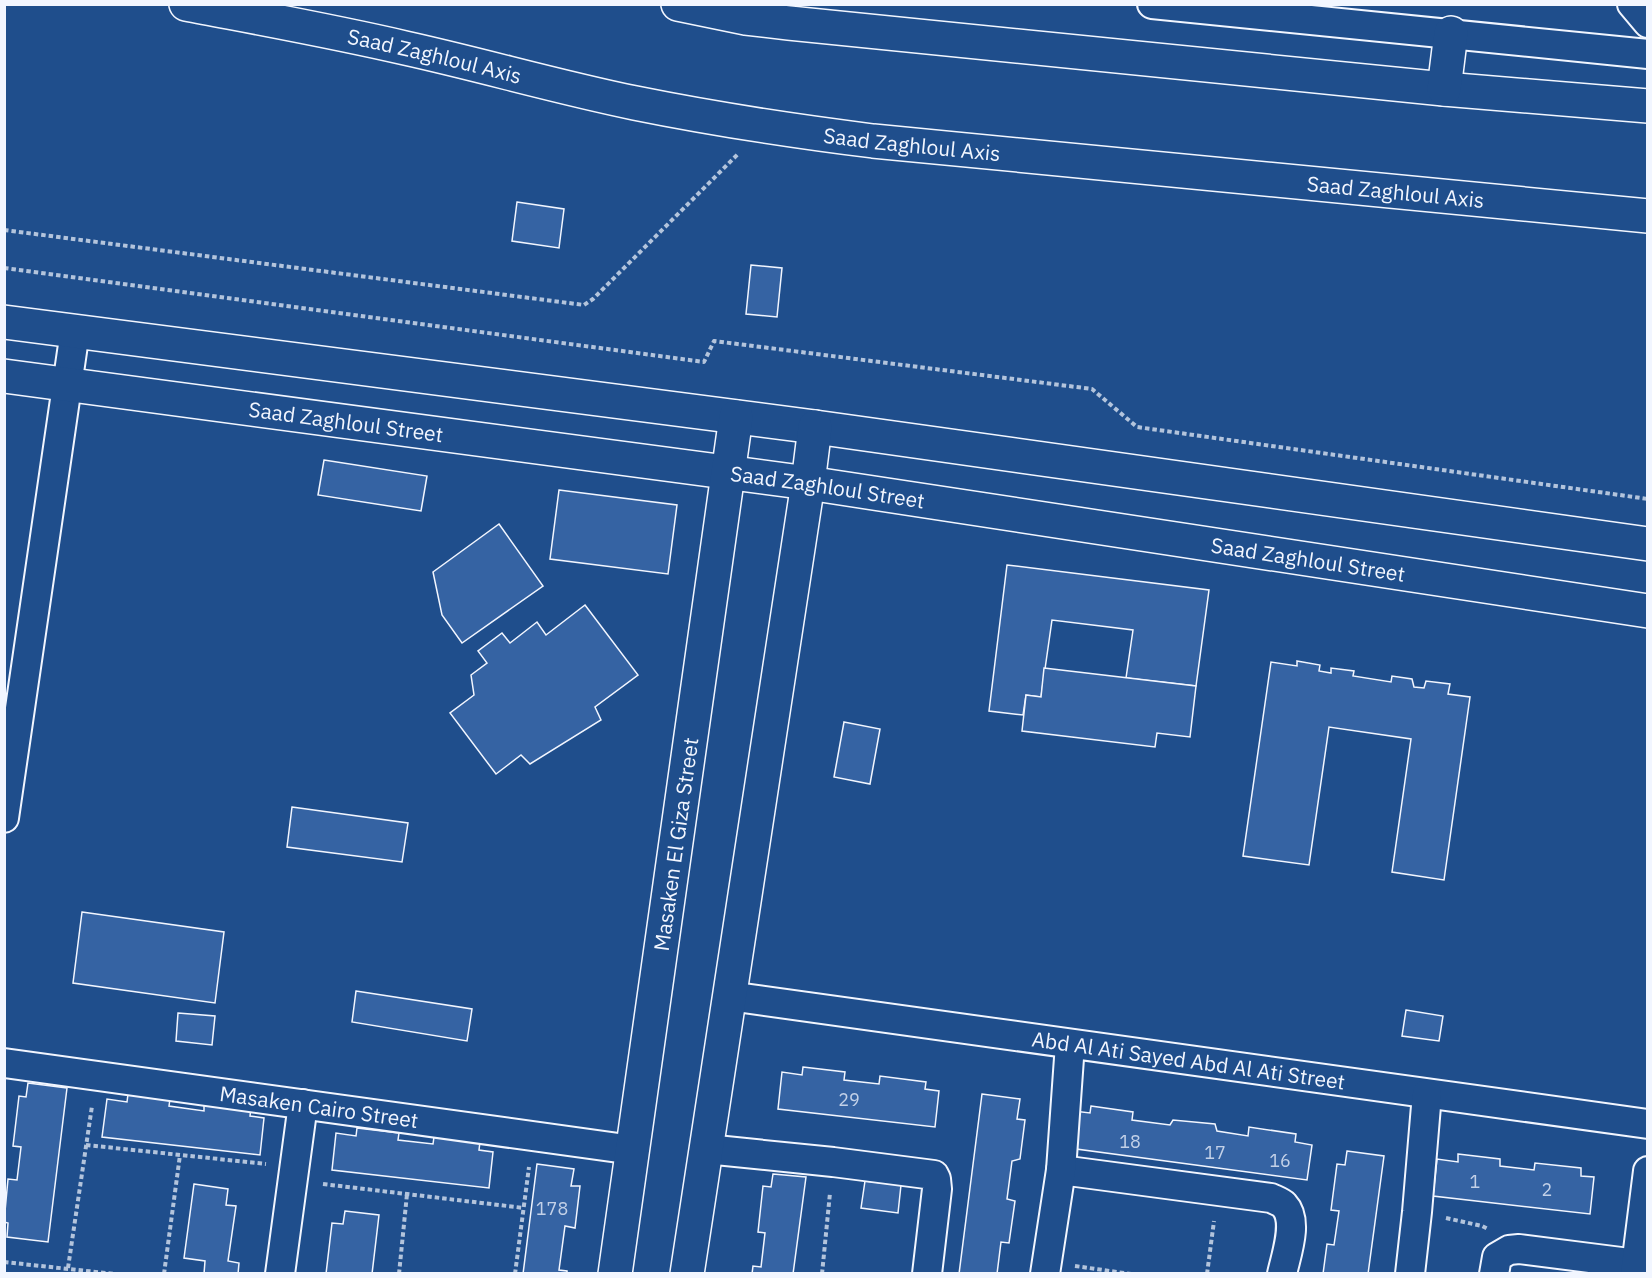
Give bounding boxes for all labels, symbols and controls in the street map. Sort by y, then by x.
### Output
street label: Saad Zaghloul Axis [345,22,525,90]
street label: Saad Zaghloul Axis [822,121,1002,167]
street label: Saad Zaghloul Axis [1306,169,1486,214]
street label: Saad Zaghloul Street [247,395,445,448]
street label: Saad Zaghloul Street [729,459,927,515]
street label: Saad Zaghloul Street [1209,531,1407,588]
street label: Masaken El Giza Street [647,736,705,953]
street label: Abd Al Ati Sayed Abd Al Ati Street [1030,1024,1347,1096]
street label: Masaken Cairo Street [218,1079,420,1134]
house number: 29 [838,1088,860,1111]
house number: 18 [1119,1130,1141,1153]
house number: 17 [1204,1141,1226,1164]
house number: 16 [1269,1149,1291,1172]
house number: 1 [1470,1170,1480,1193]
house number: 2 [1542,1178,1552,1201]
house number: 178 [536,1197,568,1220]

